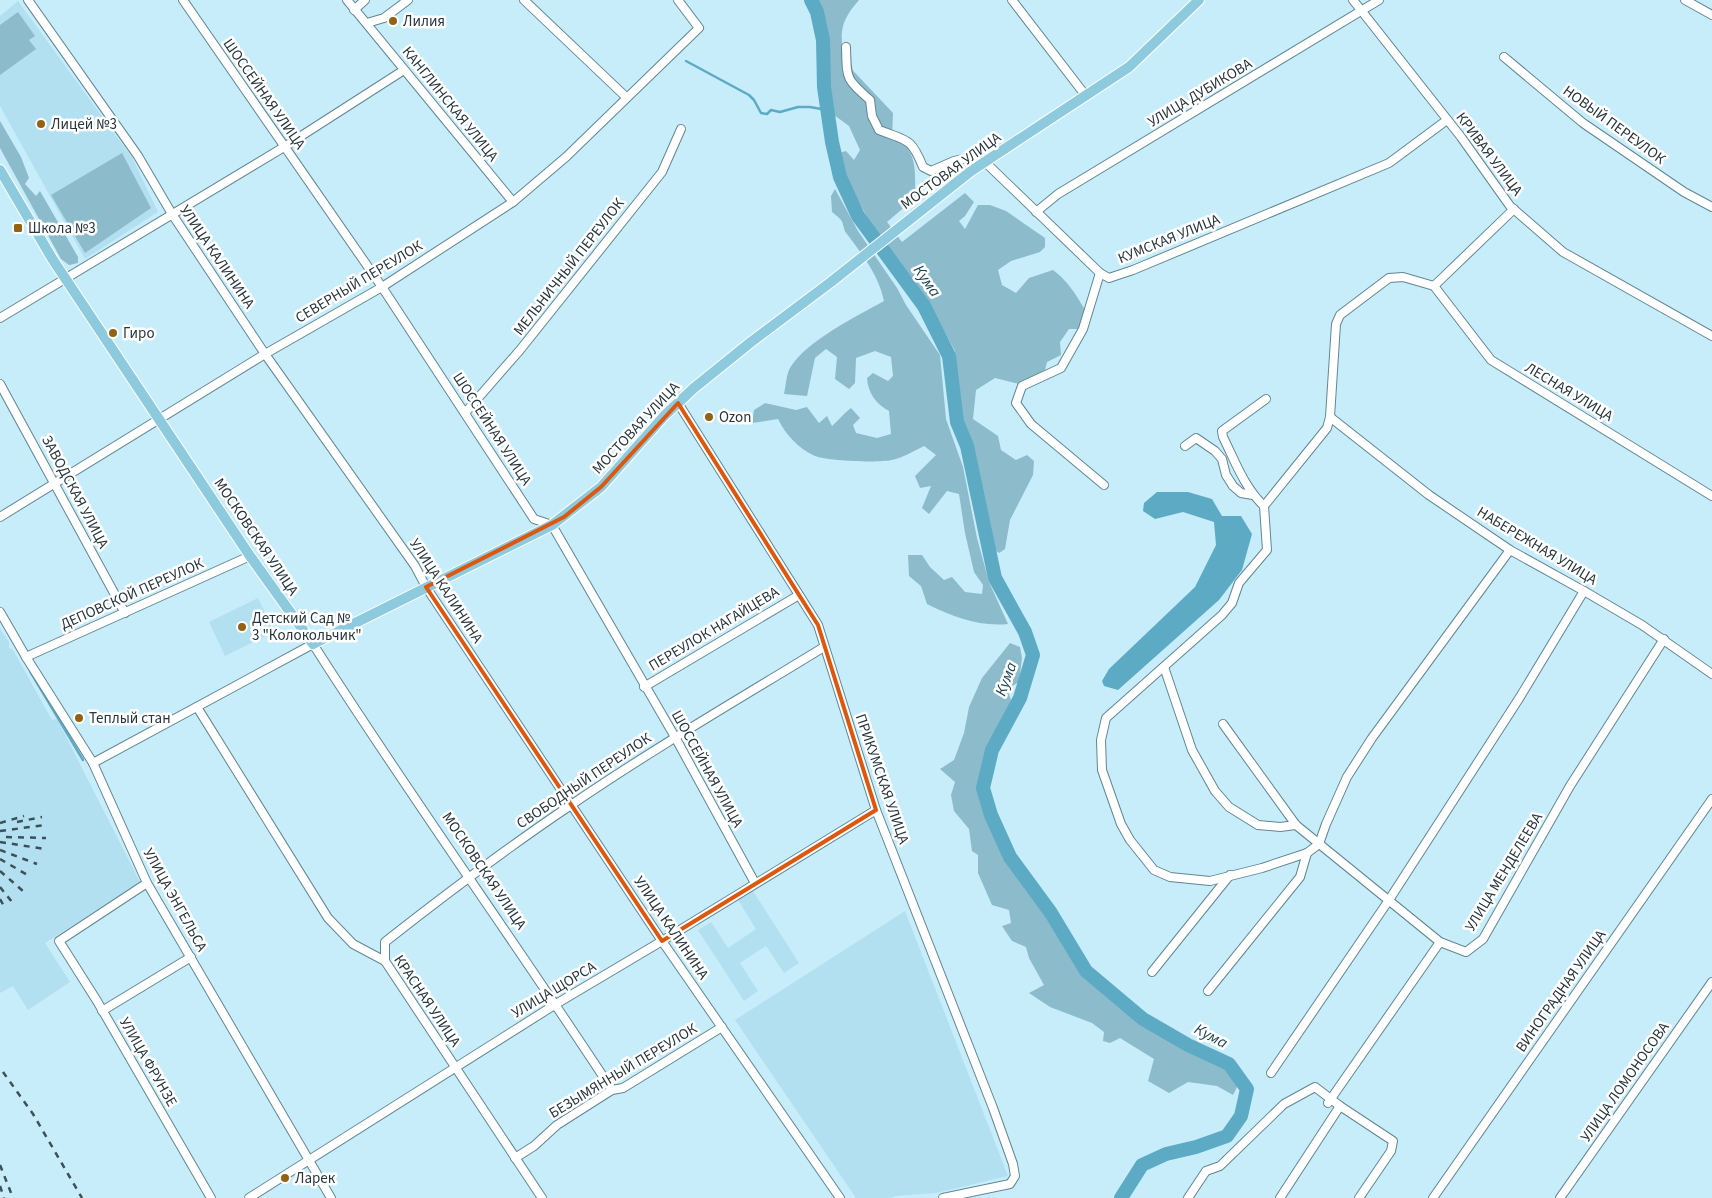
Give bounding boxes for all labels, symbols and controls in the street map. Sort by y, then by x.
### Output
place label: Лилия [403,11,445,32]
marker: Лилия [387,15,399,27]
street label: ШОССЕЙНАЯ УЛИЦА [218,34,311,154]
street label: КАНГЛИНСКАЯ УЛИЦА [397,42,504,167]
street label: УЛИЦА ДУБИКОВА [1144,53,1257,132]
street label: НОВЫЙ ПЕРЕУЛОК [1558,81,1670,170]
street label: КРИВАЯ УЛИЦА [1451,108,1528,201]
place label: Лицей №3 [51,114,117,135]
marker: Лицей №3 [35,118,47,130]
street label: МОСТОВАЯ УЛИЦА [897,127,1006,215]
street label: МЕЛЬНИЧНЫЙ ПЕРЕУЛОК [509,194,629,340]
street label: УЛИЦА КАЛИНИНА [175,201,260,314]
street label: КУМСКАЯ УЛИЦА [1115,209,1224,269]
place label: Школа №3 [28,218,96,239]
marker: Школа №3 [12,222,24,234]
street label: СЕВЕРНЫЙ ПЕРЕУЛОК [291,235,427,328]
water label: Кума [908,260,946,302]
place label: Гиро [123,323,155,344]
marker: Гиро [107,327,119,339]
street label: ЛЕСНАЯ УЛИЦА [1521,357,1618,427]
street label: ШОССЕЙНАЯ УЛИЦА [447,368,537,490]
street label: МОСТОВАЯ УЛИЦА [588,377,685,479]
place label: Ozon [719,407,751,428]
marker: Ozon [703,411,715,423]
street label: ЗАВОДСКАЯ УЛИЦА [36,432,114,553]
street label: МОСКОВСКАЯ УЛИЦА [209,474,304,601]
street label: НАБЕРЕЖНАЯ УЛИЦА [1473,502,1602,591]
street label: УЛИЦА КАЛИНИНА [404,535,488,648]
street label: ДЕПОВСКОЙ ПЕРЕУЛОК [57,553,207,635]
street label: ПЕРЕУЛОК НАГАЙЦЕВА [645,581,784,676]
place label: Детский Сад № 3 "Колокольчик" [252,608,362,646]
marker: Детский Сад № 3 "Колокольчик" [236,621,248,633]
water label: Кума [990,659,1022,699]
street label: ШОССЕЙНАЯ УЛИЦА [666,707,748,832]
place label: Теплый стан [89,708,171,729]
street label: ПРИКУМСКАЯ УЛИЦА [850,711,914,848]
marker: Теплый стан [73,712,85,724]
street label: СВОБОДНЫЙ ПЕРЕУЛОК [512,728,656,834]
street label: МОСКОВСКАЯ УЛИЦА [437,808,532,935]
street label: УЛИЦА МЕНДЕЛЕЕВА [1460,808,1548,935]
street label: УЛИЦА ЭНГЕЛЬСА [138,844,213,956]
street label: УЛИЦА КАЛИНИНА [629,872,714,985]
street label: ВИНОГРАДНАЯ УЛИЦА [1511,925,1612,1056]
street label: КРАСНАЯ УЛИЦА [389,951,466,1052]
street label: УЛИЦА ЩОРСА [508,956,601,1023]
street label: УЛИЦА ФРУНЗЕ [114,1014,182,1111]
street label: УЛИЦА ЛОМОНОСОВА [1576,1017,1675,1146]
street label: БЕЗЫМЯННЫЙ ПЕРЕУЛОК [545,1018,701,1124]
water label: Кума [1190,1018,1232,1054]
place label: Ларек [295,1168,336,1189]
marker: Ларек [279,1172,291,1184]

